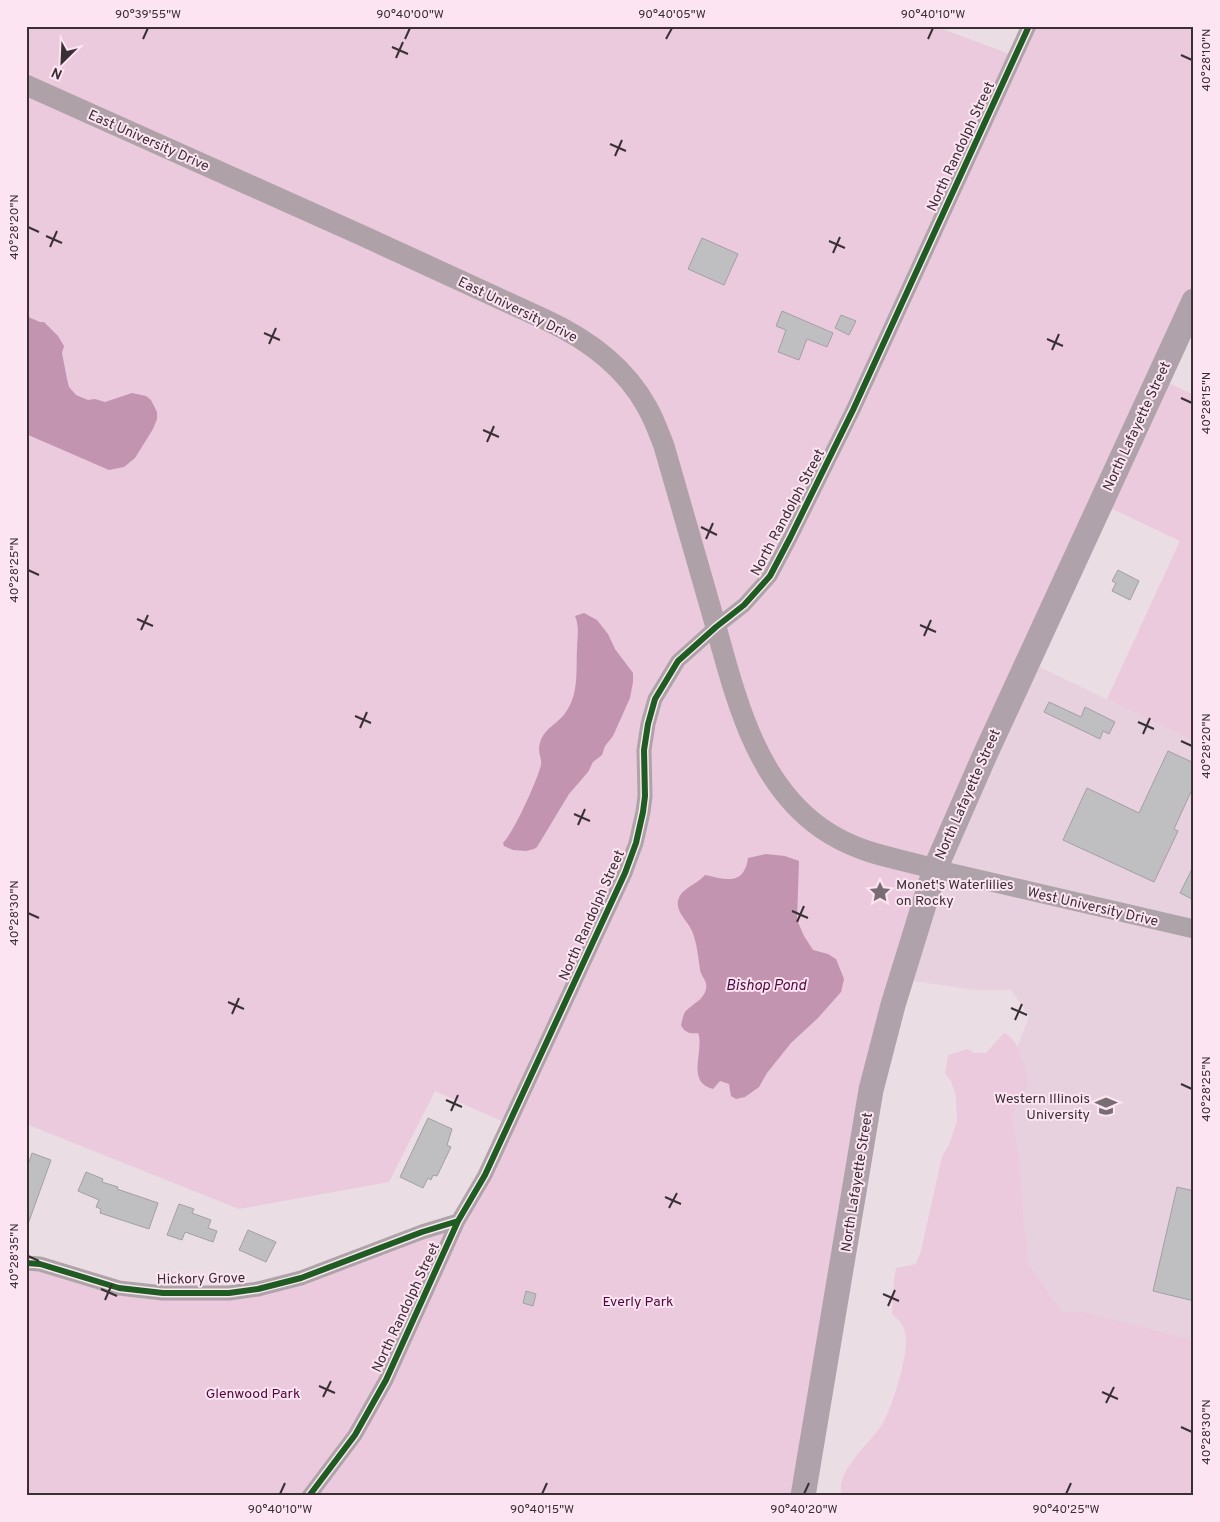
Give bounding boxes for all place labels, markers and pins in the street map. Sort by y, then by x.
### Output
place label: Monet's Waterlilies on Rocky [896,877,1014,910]
place icon: Monet's Waterlilies on Rocky [867,879,893,905]
place label: Western Illinois University [994,1091,1090,1124]
school or university icon: Western Illinois University [1093,1093,1119,1119]

